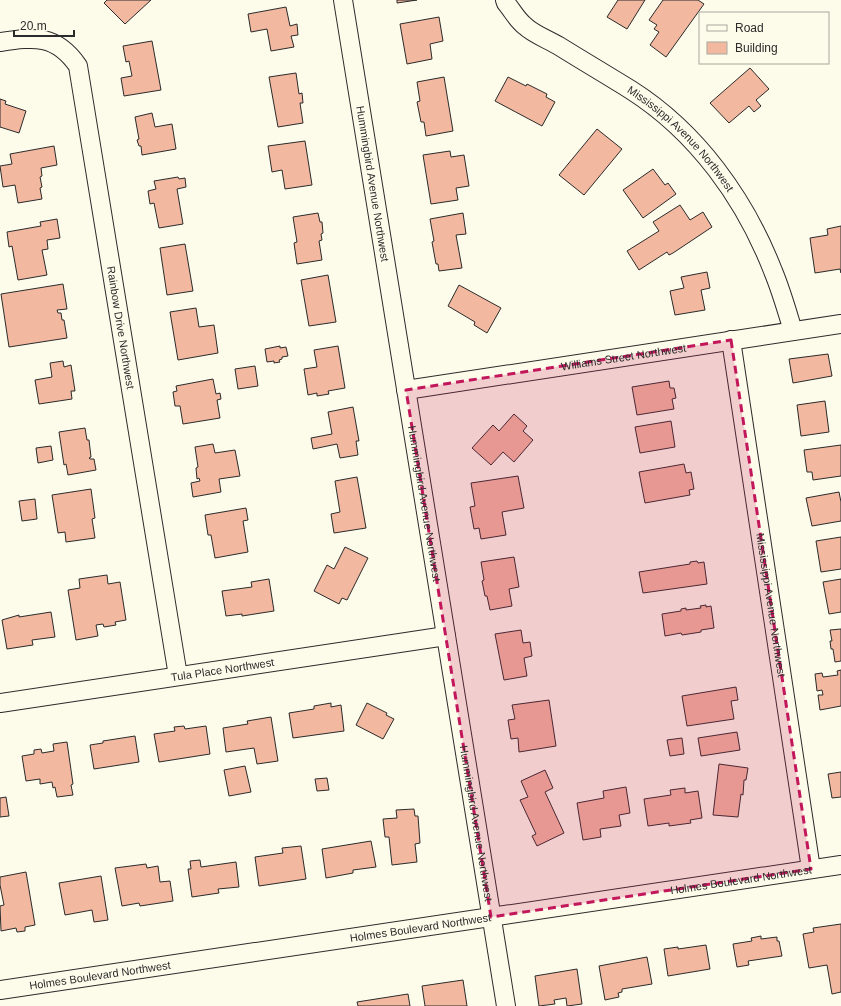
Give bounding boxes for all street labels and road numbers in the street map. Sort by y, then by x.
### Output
street label: Mississippi Avenue Northwest [625,83,736,194]
street label: Hummingbird Avenue Northwest [354,105,391,262]
street label: Rainbow Drive Northwest [105,265,137,390]
street label: Williams Street Northwest [560,342,687,372]
street label: Hummingbird Avenue Northwest [406,425,443,582]
street label: Mississippi Avenue Northwest [754,532,788,678]
street label: Tula Place Northwest [170,656,275,683]
street label: Hummingbird Avenue Northwest [458,744,495,902]
street label: Holmes Boulevard Northwest [669,863,812,896]
street label: Holmes Boulevard Northwest [349,911,492,944]
street label: Holmes Boulevard Northwest [28,959,171,992]

